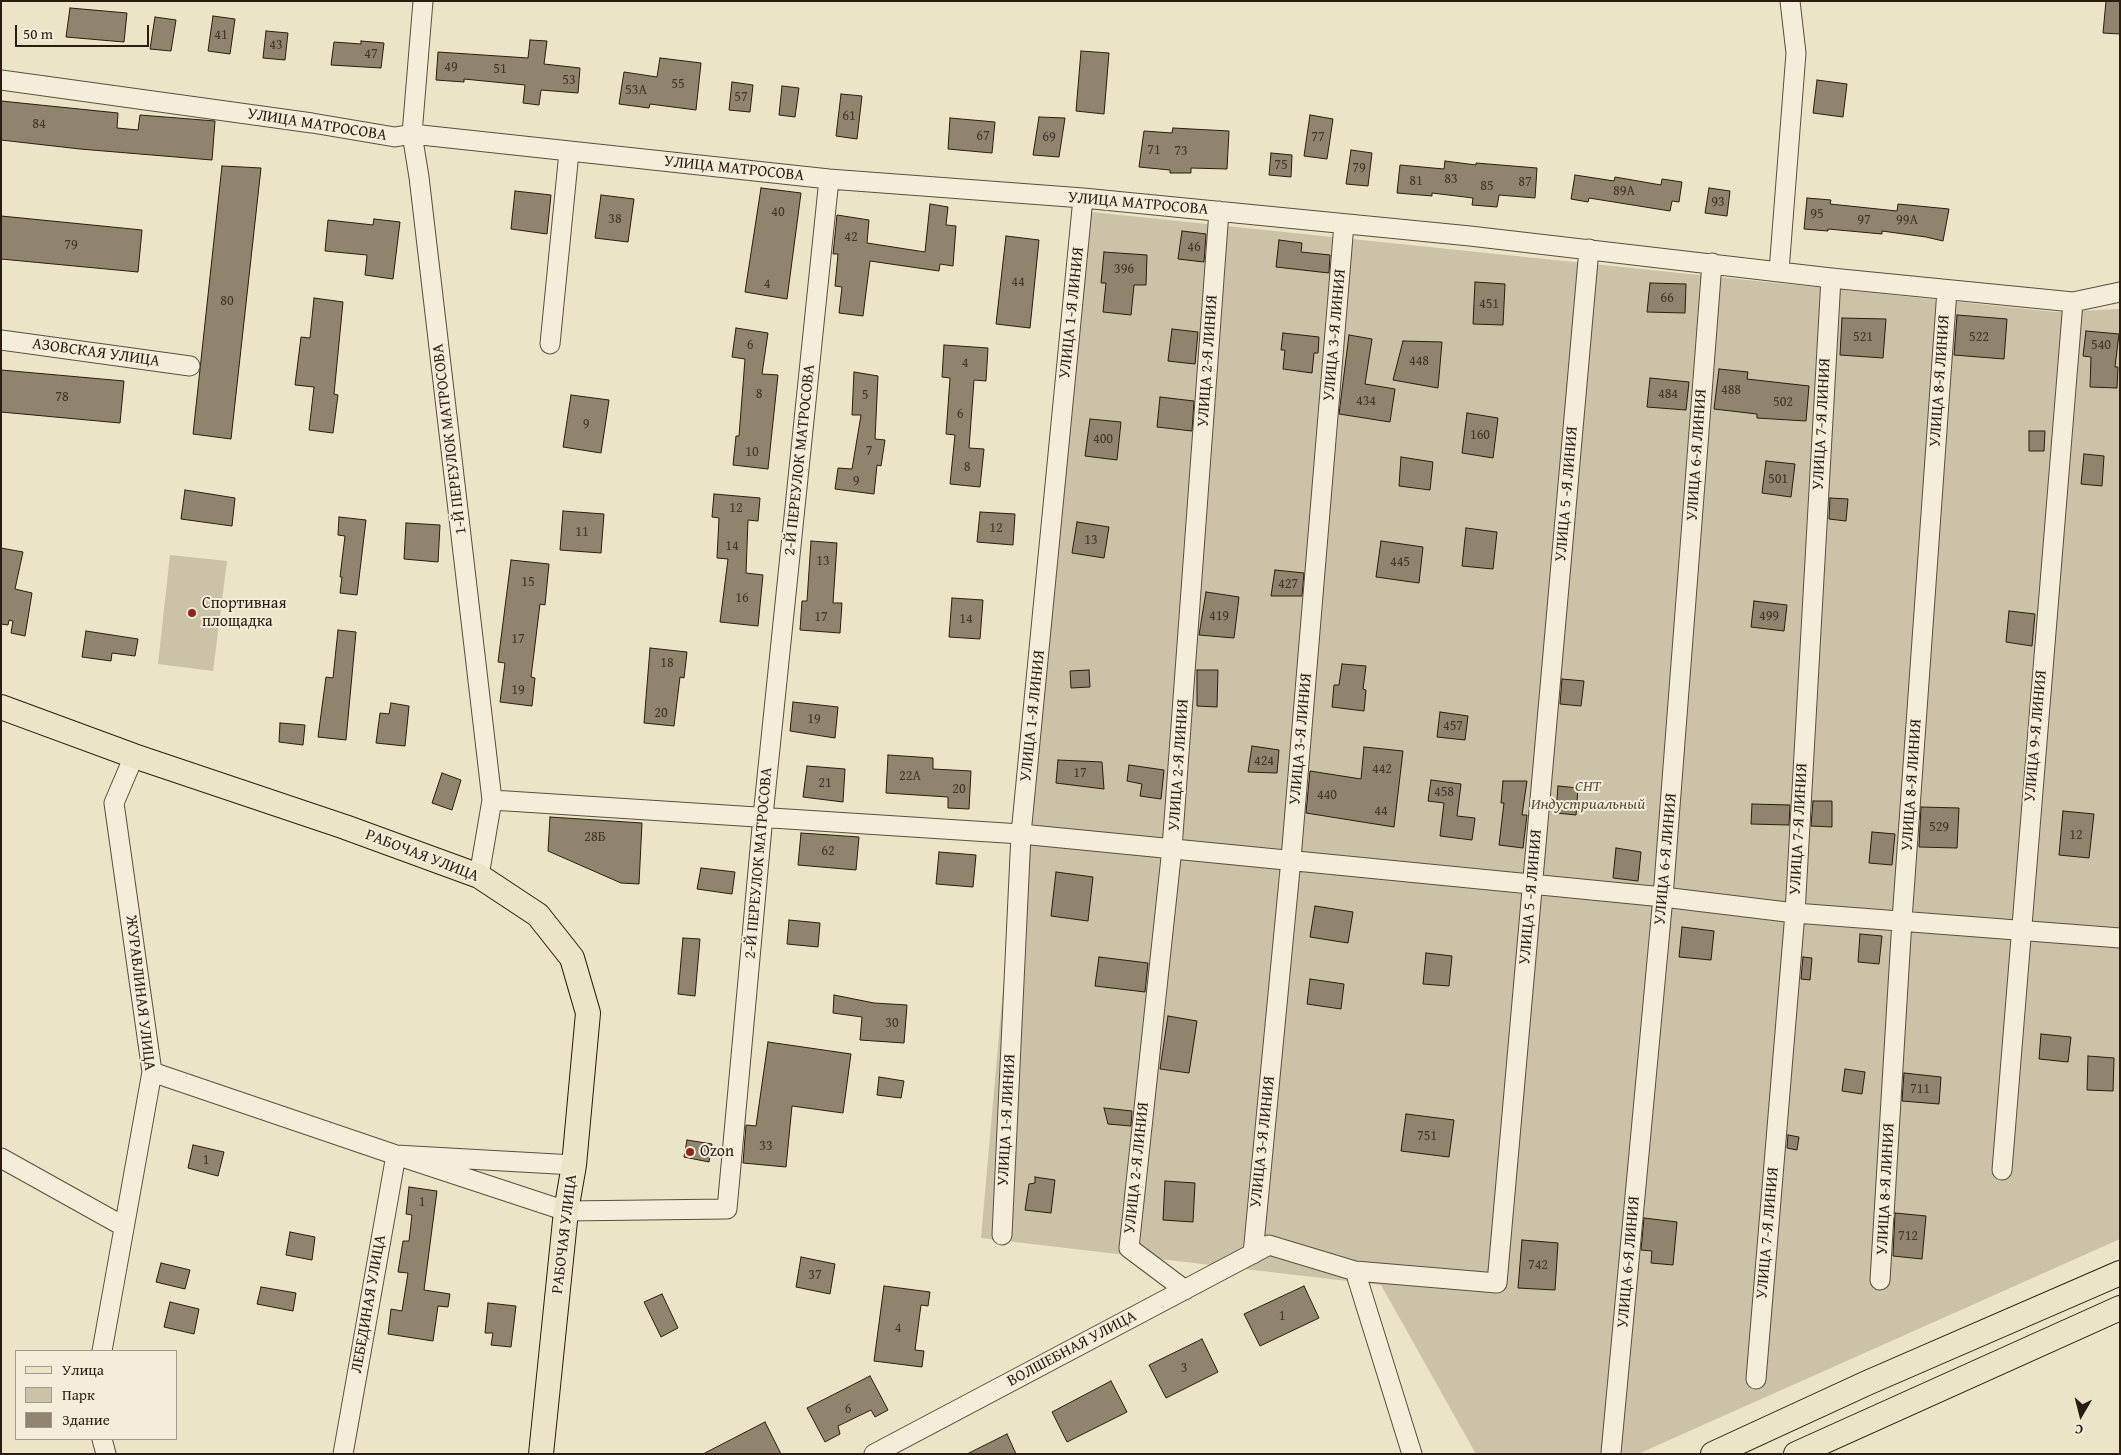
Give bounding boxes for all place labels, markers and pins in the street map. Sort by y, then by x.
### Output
place label: Спортивная площадка [202,594,287,632]
marker: Спортивная площадка [186,607,198,619]
place label: Ozon [700,1142,734,1162]
marker: Ozon [684,1146,696,1158]

